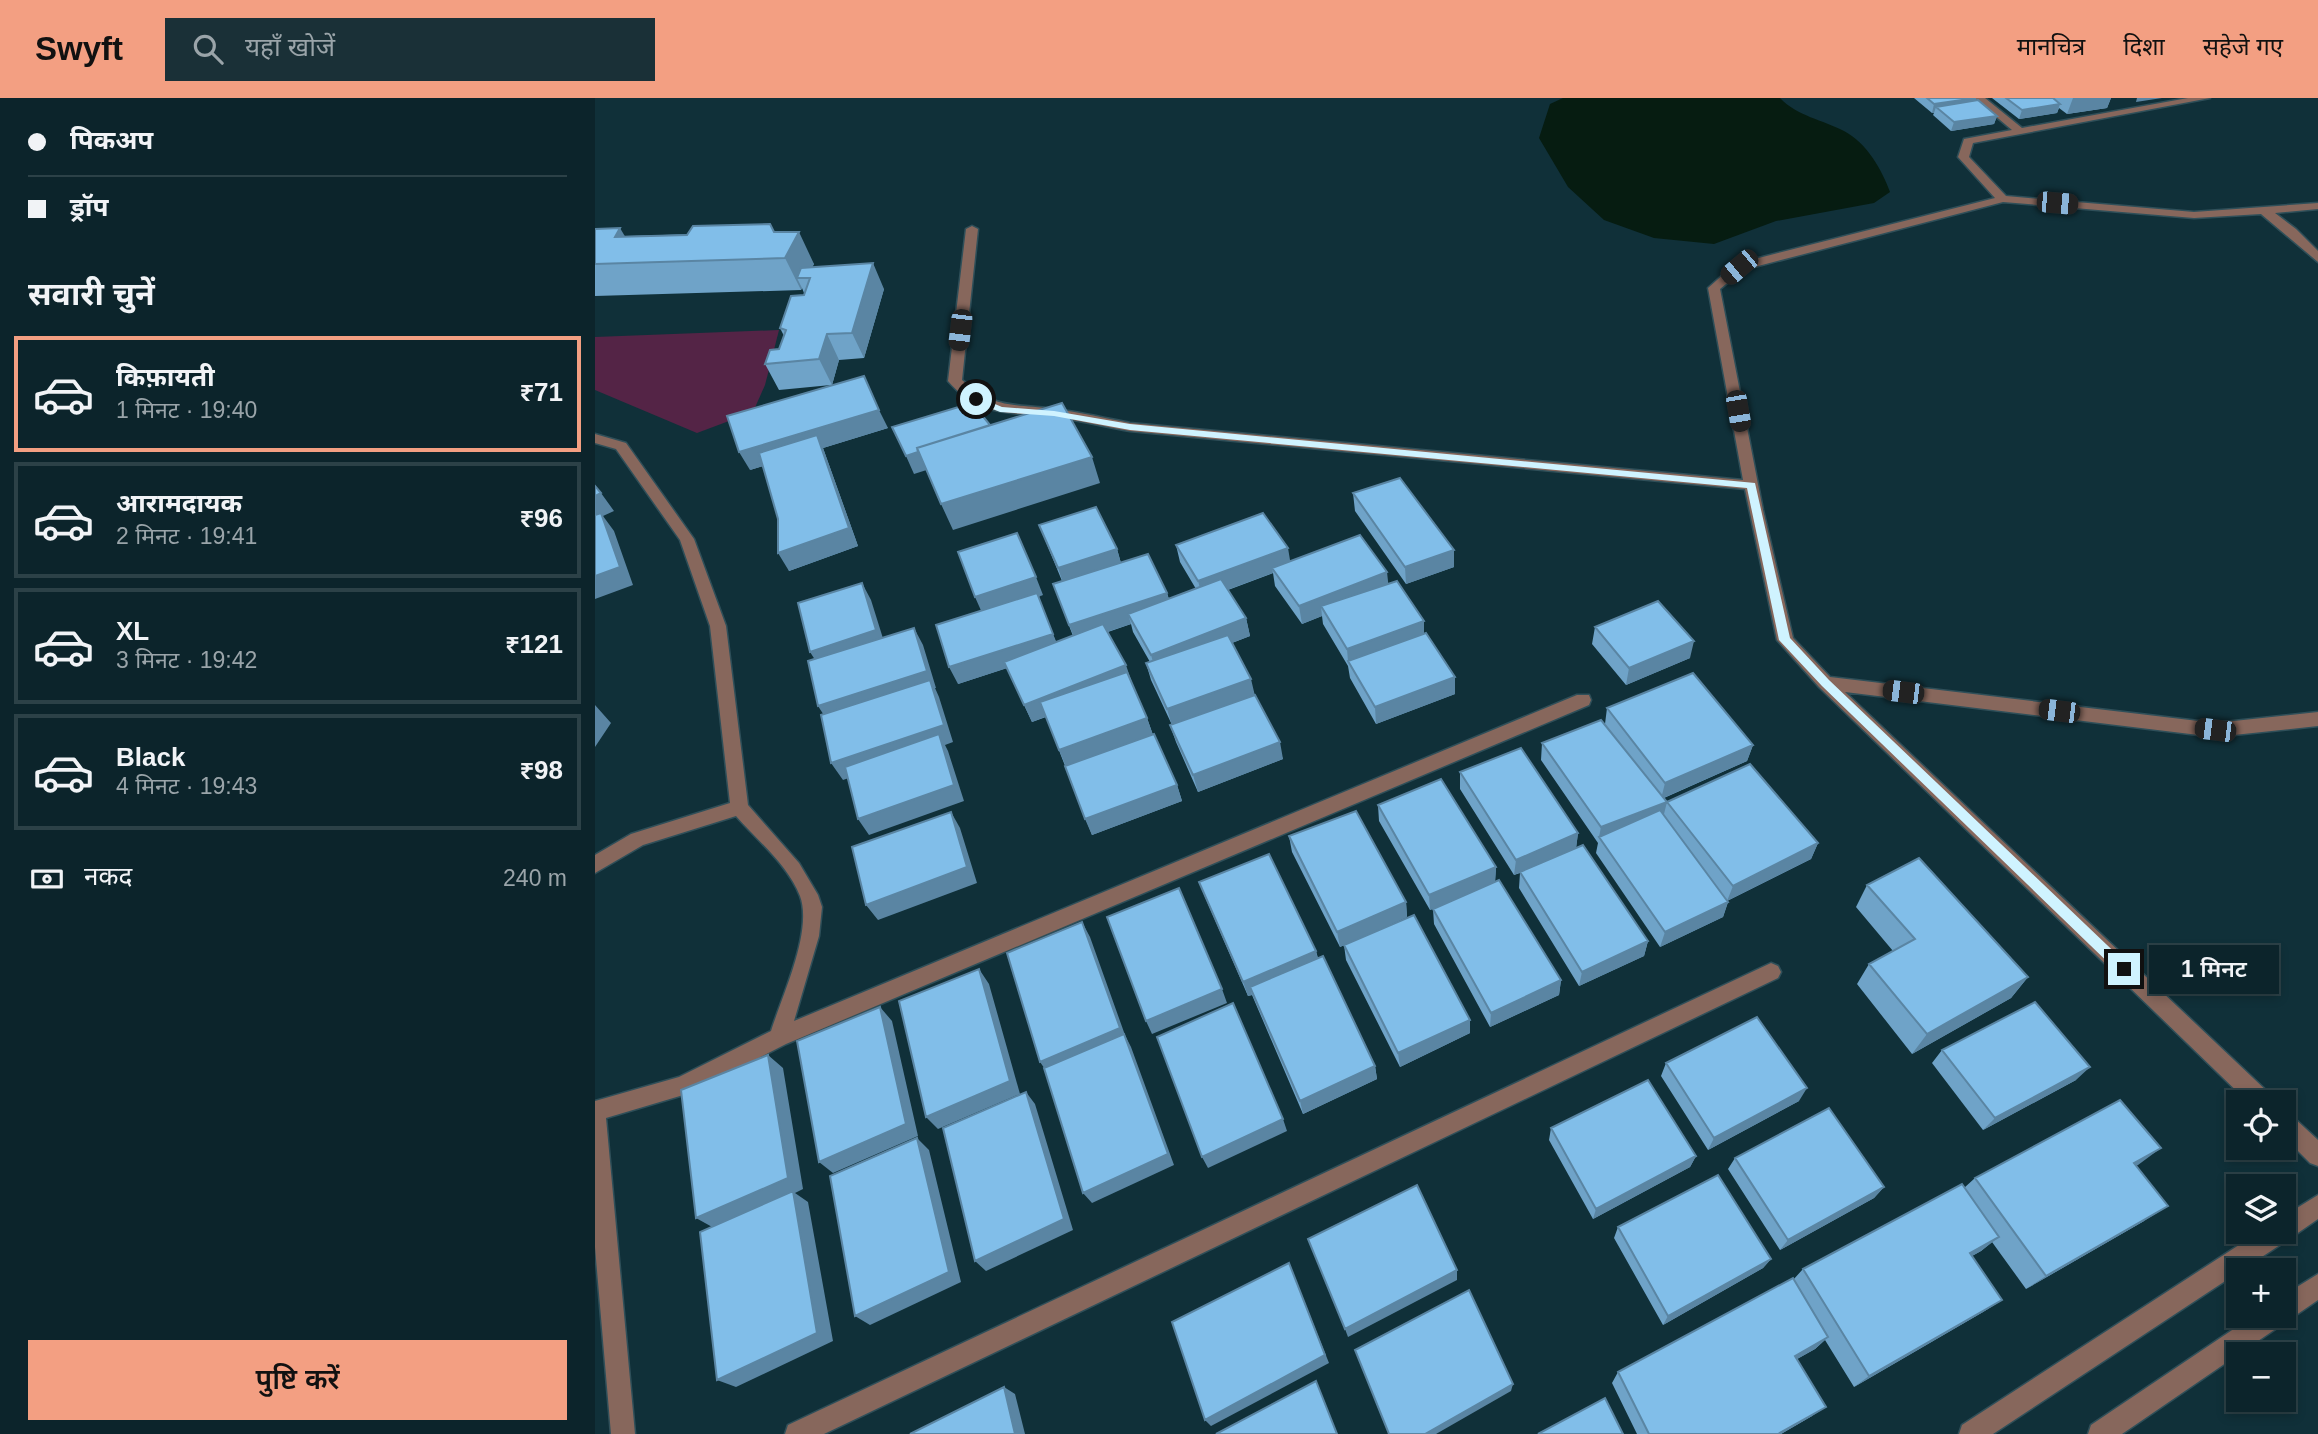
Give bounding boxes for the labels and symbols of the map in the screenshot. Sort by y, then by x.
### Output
car [2036,191,2079,215]
car [1717,245,1762,289]
car [948,308,973,352]
route start [960,383,992,415]
car [1725,388,1752,434]
car [1881,679,1926,705]
car [2037,698,2082,724]
car [2193,717,2238,743]
callout: 1 मिनट [2149,944,2278,994]
route end [2108,953,2140,985]

